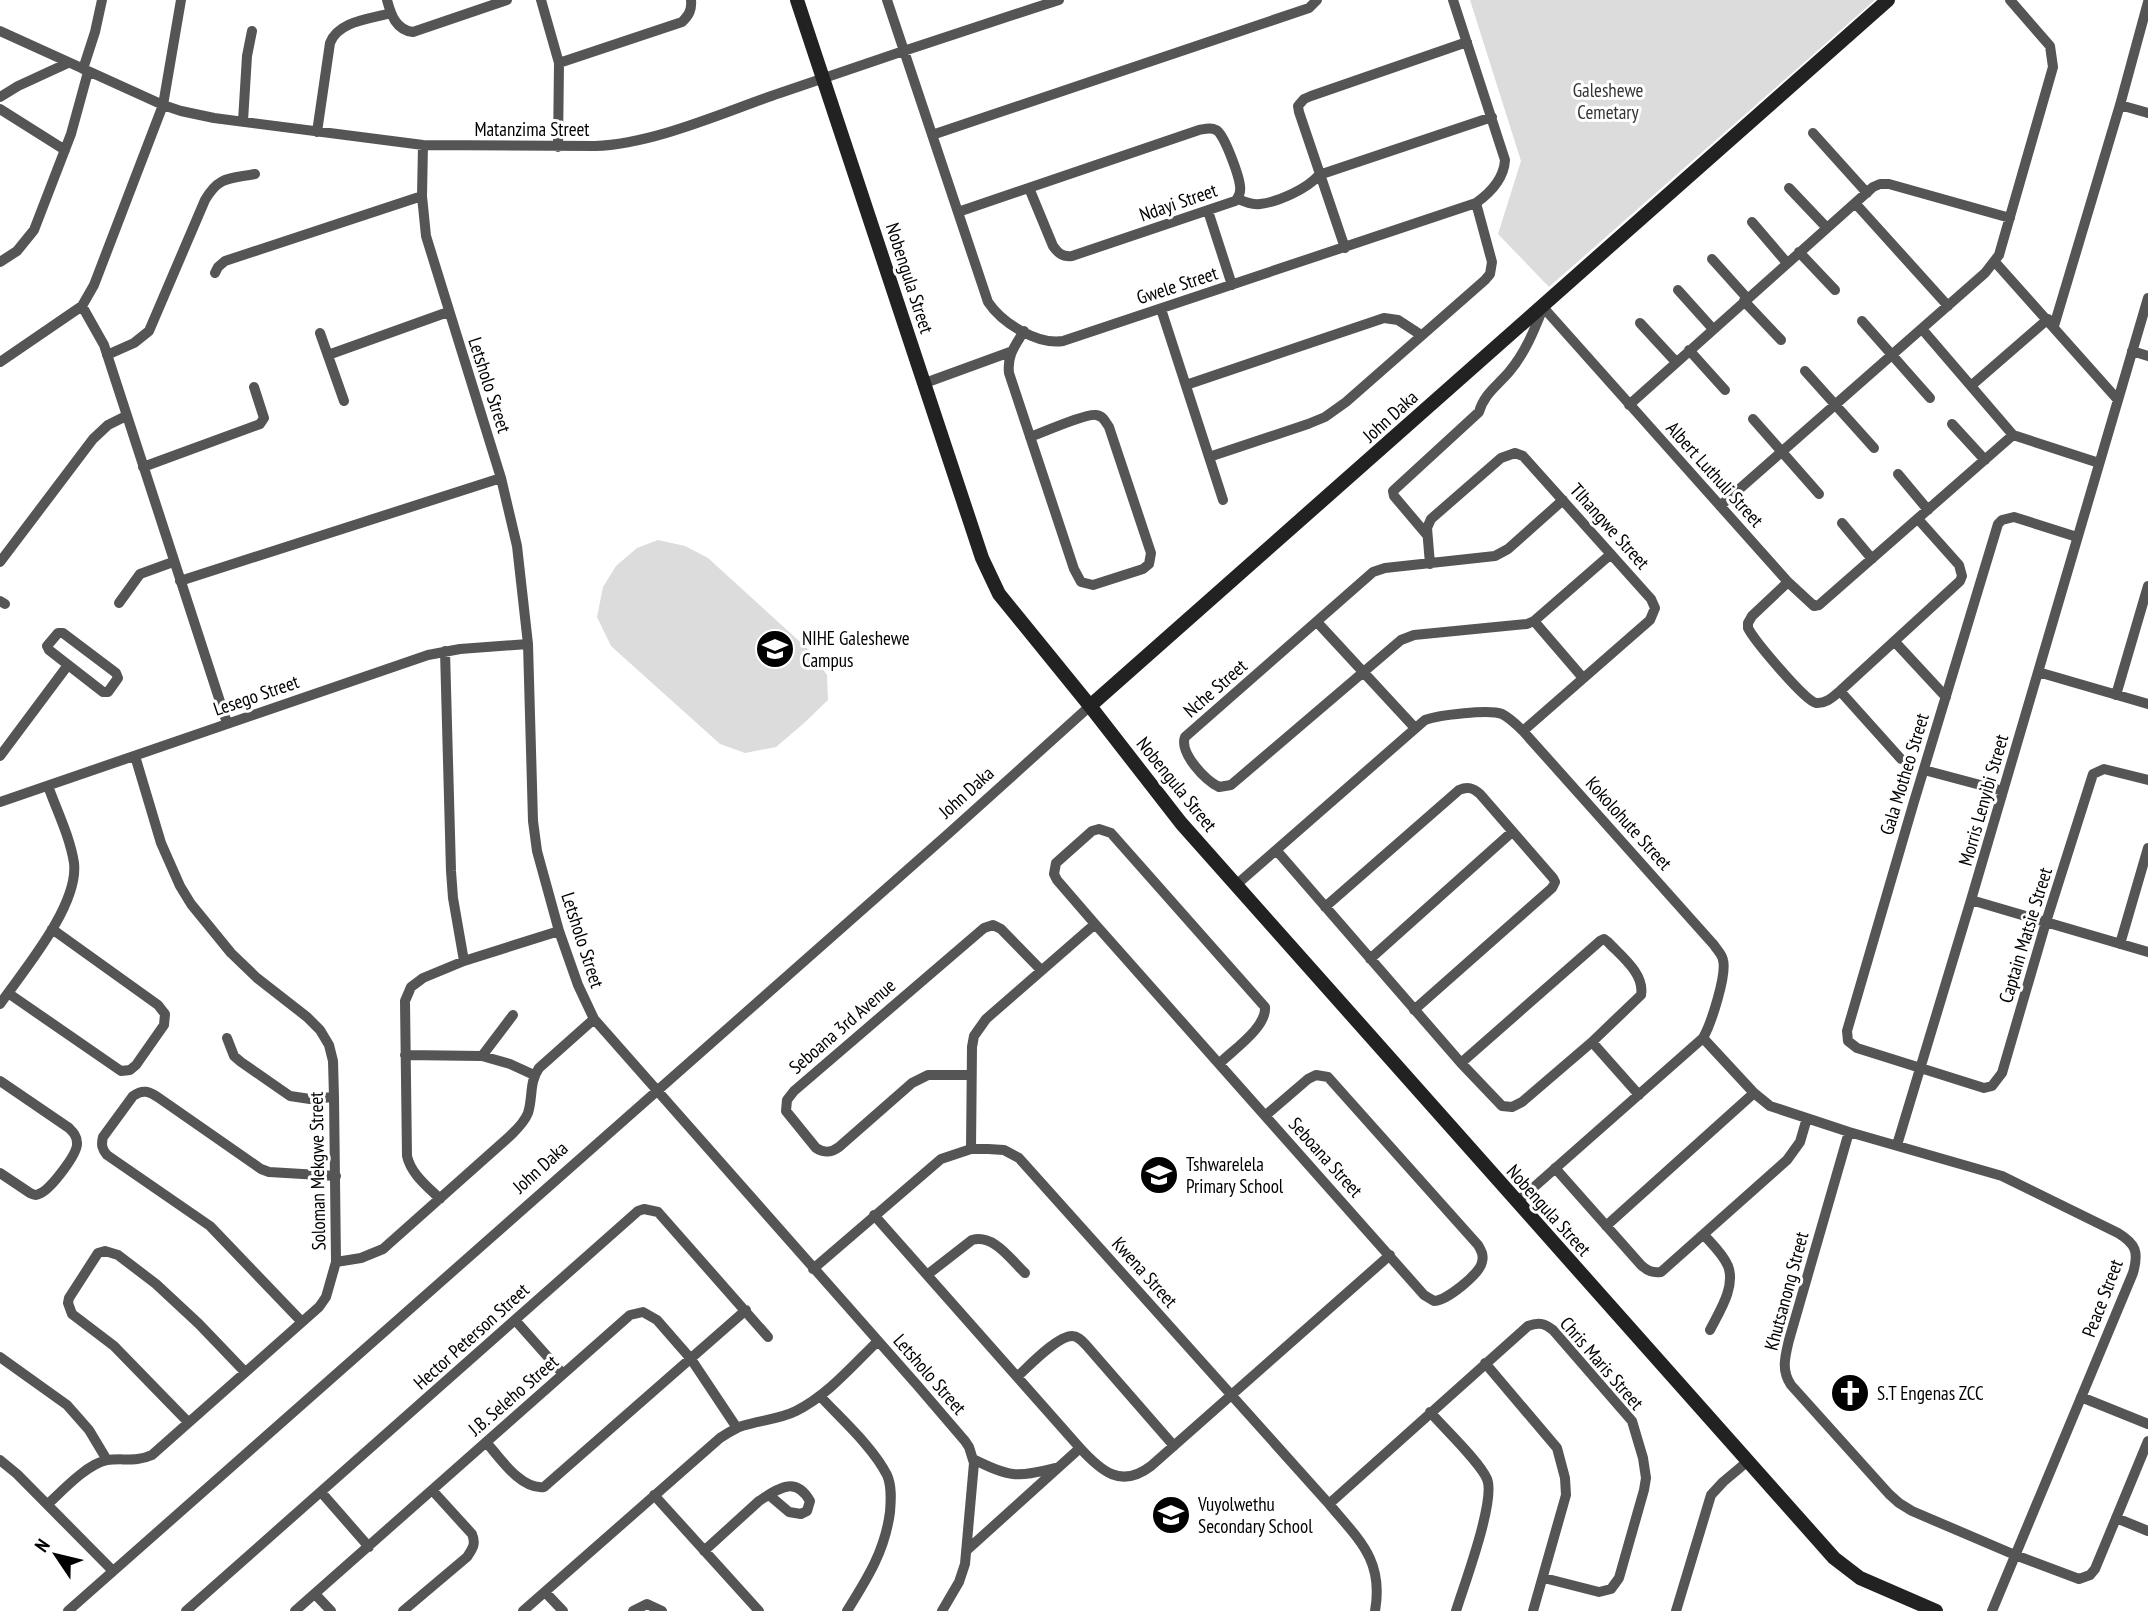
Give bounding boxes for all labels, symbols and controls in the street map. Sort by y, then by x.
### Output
park label: Galeshewe Cemetary [1573,78,1643,124]
street label: Matanzima Street [474,117,590,141]
street label: Ndayi Street [1136,177,1221,226]
street label: Nobengula Street [881,220,939,337]
street label: Gwele Street [1133,260,1221,309]
street label: Letsholo Street [463,334,517,437]
street label: John Daka [1357,385,1423,448]
street label: Albert Luthuli Street [1661,416,1769,532]
street label: Tlhangwe Street [1565,478,1655,575]
place label: NIHE Galeshewe Campus [802,626,910,672]
school or university icon: NIHE Galeshewe Campus [754,628,796,670]
street label: Nche Street [1178,653,1252,722]
street label: Lesego Street [210,669,303,721]
street label: Gala Motheo Street [1874,709,1934,838]
street label: Morris Lenyibi Street [1953,731,2013,868]
street label: Nobengula Street [1132,732,1223,837]
street label: John Daka [933,761,999,824]
street label: Kokolohute Street [1581,771,1678,875]
street label: Captain Matsie Street [1993,864,2057,1006]
street label: Letsholo Street [556,889,610,992]
street label: Seboana 3rd Avenue [784,973,900,1079]
street label: Soloman Mekgwe Street [304,1091,330,1251]
street label: Seboana Street [1284,1112,1369,1203]
street label: John Daka [507,1136,573,1199]
place label: Tshwarelela Primary School [1186,1152,1284,1198]
school or university icon: Tshwarelela Primary School [1138,1154,1180,1196]
street label: Nobengula Street [1502,1159,1597,1261]
street label: Khutsanong Street [1759,1228,1814,1353]
street label: Kwena Street [1107,1232,1183,1313]
street label: Peace Street [2076,1255,2128,1340]
street label: Hector Peterson Street [408,1277,534,1394]
street label: Chris Maris Street [1555,1311,1650,1415]
street label: Letsholo Street [888,1329,972,1420]
street label: J.B. Seleho Street [462,1349,563,1441]
church icon: S.T Engenas ZCC [1829,1372,1871,1414]
place label: S.T Engenas ZCC [1877,1381,1984,1405]
place label: Vuyolwethu Secondary School [1197,1492,1313,1538]
school or university icon: Vuyolwethu Secondary School [1150,1494,1192,1536]
north arrow [21,1520,91,1590]
text: N [29,1534,55,1556]

